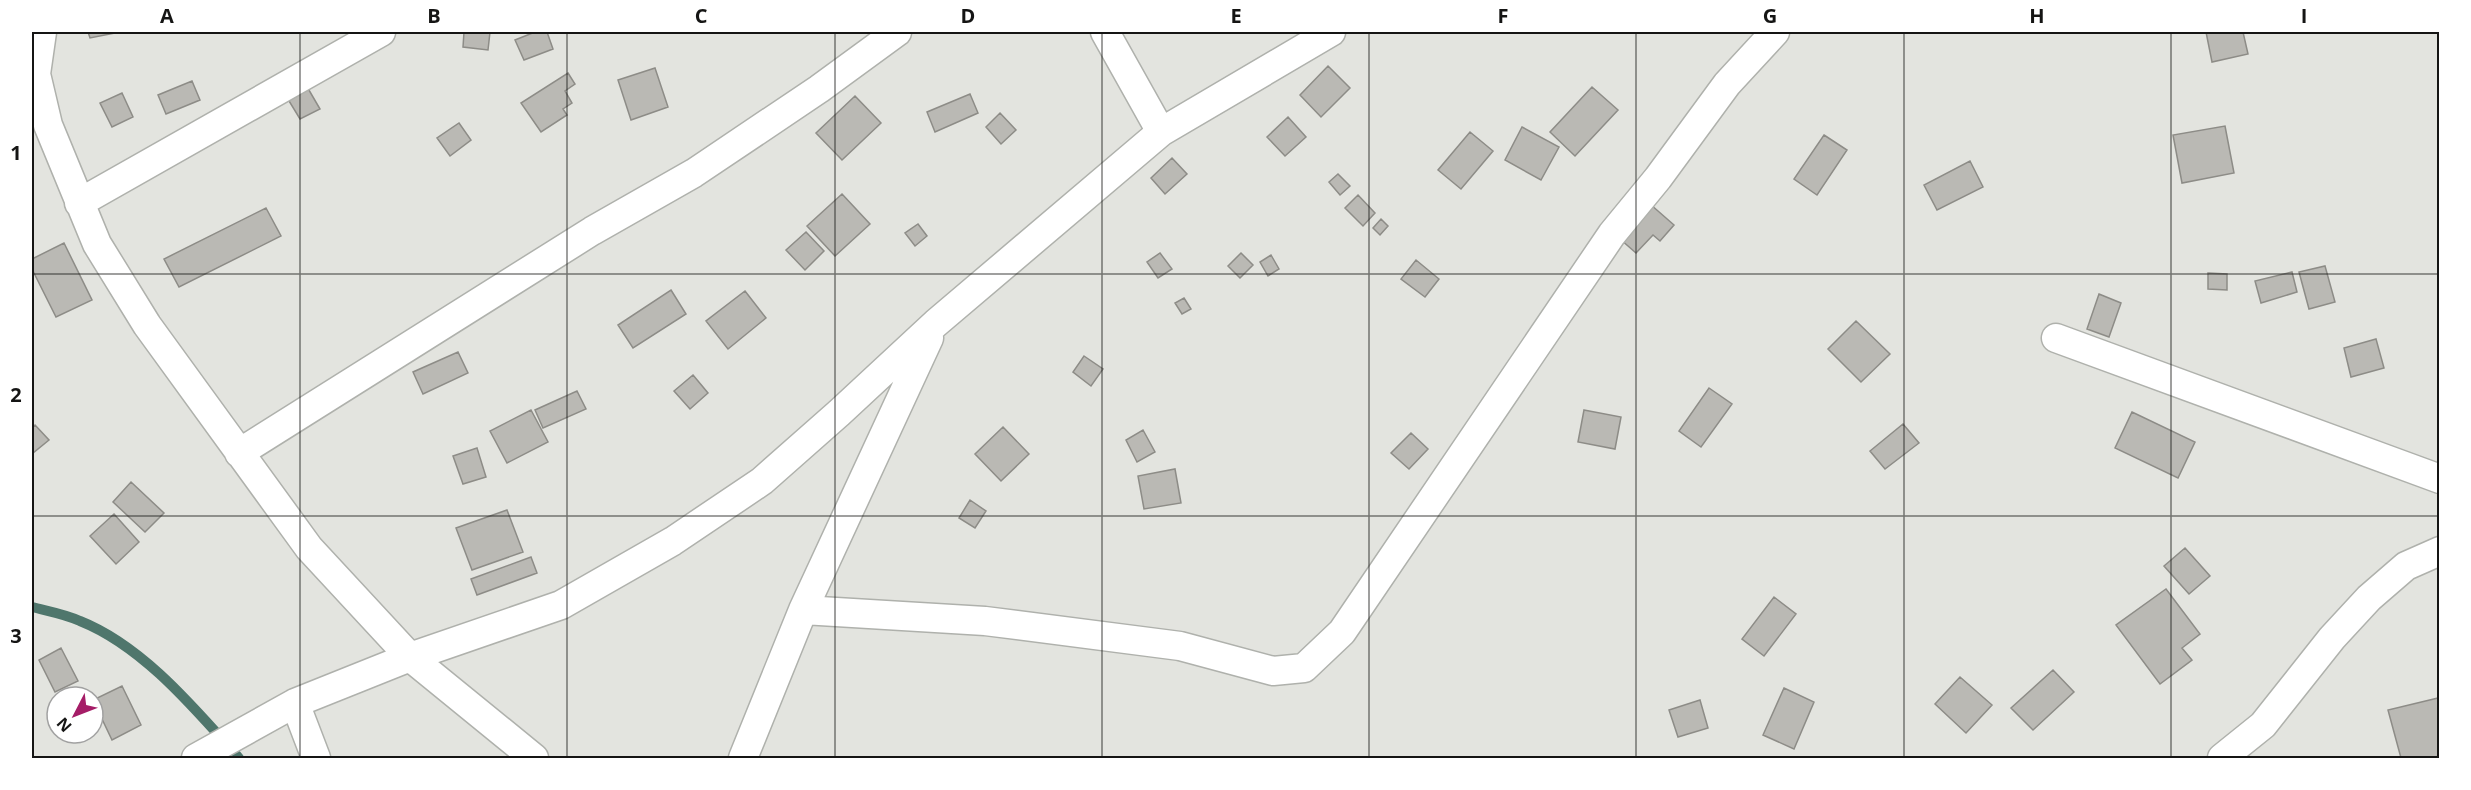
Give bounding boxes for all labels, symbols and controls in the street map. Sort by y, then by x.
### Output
text: A [160,2,174,29]
text: B [427,2,441,29]
text: C [695,2,708,29]
text: D [961,2,975,29]
text: E [1230,2,1242,29]
text: F [1498,2,1508,29]
text: G [1763,2,1777,29]
text: H [2029,2,2045,29]
text: I [2301,2,2307,29]
text: 1 [10,139,22,166]
text: 2 [10,381,22,408]
text: 3 [10,622,22,649]
north arrow [45,685,105,745]
text: N [51,713,76,737]

